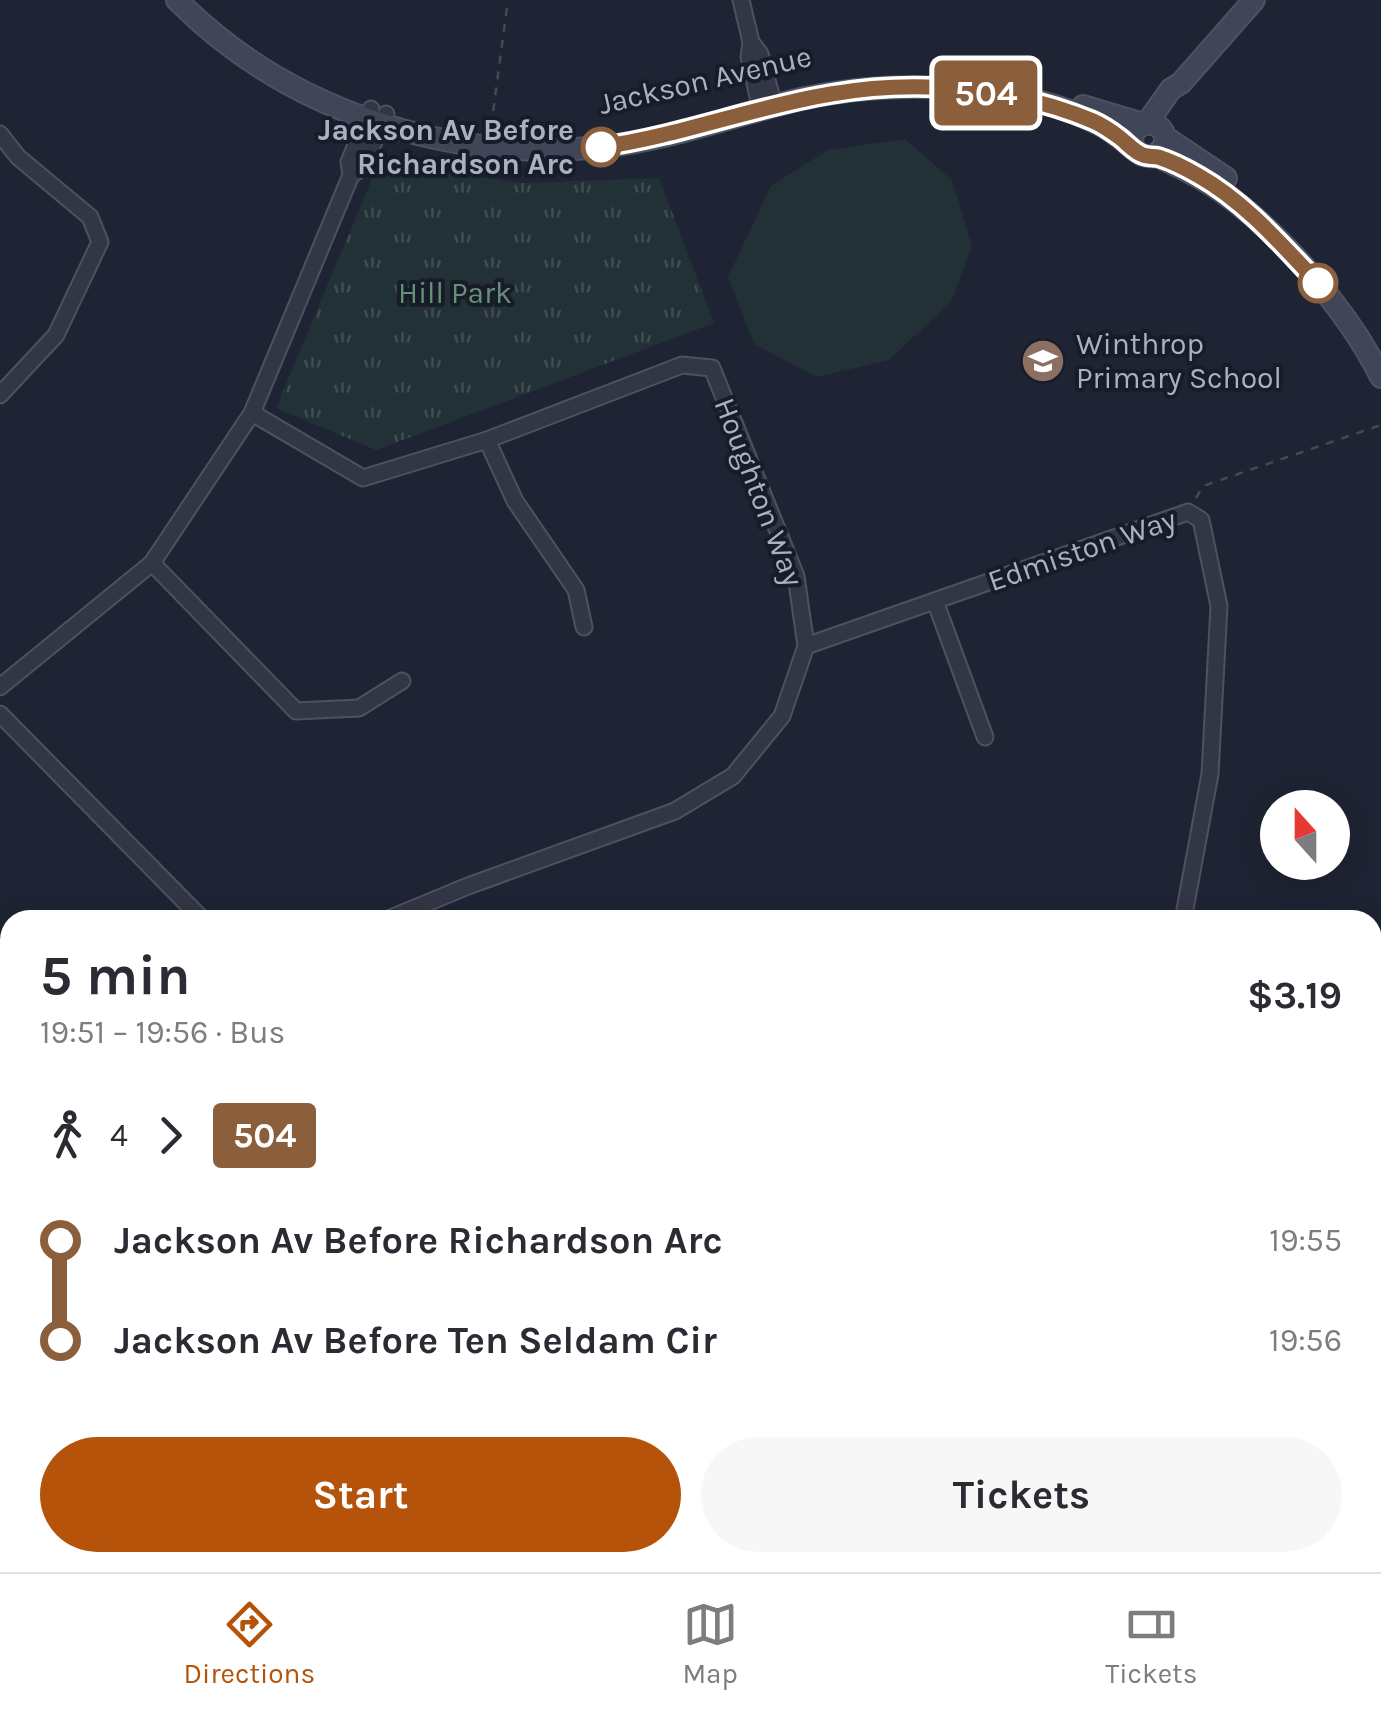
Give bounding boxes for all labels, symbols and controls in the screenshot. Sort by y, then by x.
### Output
street label: Jackson Avenue [595,38,815,122]
line badge: 504 [928,61,1044,126]
text: 504 [954,73,1018,114]
place label: Jackson Av Before Richardson Arc [318,112,574,182]
marker: Jackson Av Before Richardson Arc [582,128,620,166]
unlabelled marker [1299,264,1337,302]
park label: Hill Park [398,275,512,311]
place label: Winthrop Primary School [1076,326,1282,396]
school or university icon: Winthrop Primary School [1020,338,1066,384]
street label: Houghton Way [707,393,811,591]
street label: Edmiston Way [983,501,1181,599]
north arrow [1260,790,1350,880]
map controls [1260,790,1350,880]
text: 5 min [40,944,190,1008]
text: $3.19 [1247,973,1342,1018]
text: 19:51 – 19:56 · Bus [40,1014,285,1051]
icon: walk [40,1108,95,1163]
icon: forward [143,1108,198,1163]
text: 504 [233,1115,296,1156]
text: 4 [110,1117,128,1154]
text: Jackson Av Before Richardson Arc [114,1218,723,1263]
text: 19:55 [1269,1222,1342,1259]
text: Jackson Av Before Ten Seldam Cir [114,1318,717,1363]
text: 19:56 [1269,1322,1342,1359]
button: Start [40,1437,681,1552]
button: Tickets [701,1437,1342,1552]
tab: Directions [184,1597,315,1690]
tab: Map [682,1597,738,1690]
tab: Tickets [1105,1597,1197,1690]

